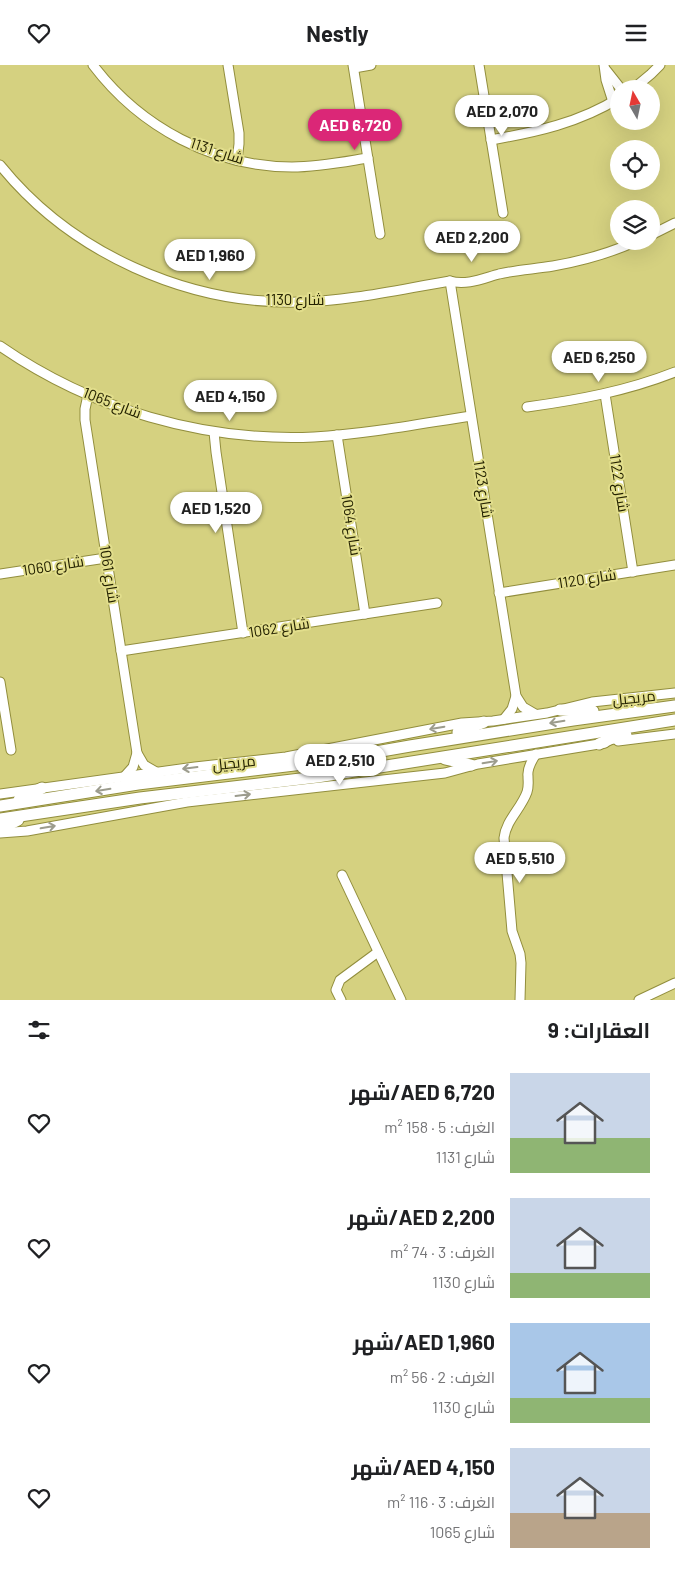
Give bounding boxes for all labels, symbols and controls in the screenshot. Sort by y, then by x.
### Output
icon: heart [25,19,53,47]
icon: menu [622,19,650,47]
text: Nestly [306,20,369,46]
north arrow [610,80,660,130]
map controls [610,80,660,250]
pin: AED 2,070 [445,95,559,137]
text: AED 2,070 [466,101,538,120]
pin: AED 6,720 [298,109,412,151]
text: AED 6,720 [319,115,391,134]
street label: شارع 1131 [187,133,246,170]
button: locate [610,140,660,190]
button: layers [610,200,660,250]
pin: AED 2,200 [415,221,529,263]
text: AED 2,200 [435,227,509,246]
pin: AED 1,960 [153,239,267,281]
text: AED 1,960 [175,245,245,264]
street label: شارع 1130 [266,290,324,311]
pin: AED 6,250 [542,341,656,383]
text: AED 6,250 [563,347,635,366]
pin: AED 4,150 [173,379,287,422]
street label: شارع 1065 [79,383,144,424]
text: AED 4,150 [195,386,265,405]
street label: شارع 1122 [604,452,633,514]
street label: شارع 1123 [468,459,497,520]
pin: AED 1,520 [159,491,273,534]
street label: شارع 1064 [335,493,366,557]
text: AED 1,520 [181,498,251,517]
street label: شارع 1061 [94,544,123,605]
street label: شارع 1060 [21,551,85,582]
street label: شارع 1120 [556,564,618,594]
street label: شارع 1062 [247,613,311,644]
street label: مريجيل [611,686,657,710]
one-way arrow [550,718,566,728]
one-way arrow [429,723,445,733]
pin: AED 2,510 [283,743,397,786]
text: AED 2,510 [305,750,375,769]
street label: مريجيل [211,751,257,775]
one-way arrow [482,756,498,766]
one-way arrow [182,763,198,773]
one-way arrow [95,785,111,795]
one-way arrow [235,790,251,800]
one-way arrow [40,822,56,832]
pin: AED 5,510 [463,841,577,884]
text: AED 5,510 [485,848,555,867]
icon: filters [25,1016,53,1044]
text: العقارات: 9 [548,1017,650,1042]
text: AED 6,720/شهر [349,1079,495,1104]
icon: home [550,1093,610,1153]
icon: heart [25,1109,53,1137]
text: الغرف: 5 · 158 m² [384,1117,495,1136]
text: شارع 1131 [436,1147,495,1166]
text: AED 2,200/شهر [347,1204,495,1229]
icon: home [550,1218,610,1278]
icon: heart [25,1234,53,1262]
text: الغرف: 3 · 74 m² [390,1242,495,1261]
text: شارع 1130 [432,1272,495,1291]
text: AED 1,960/شهر [353,1329,495,1354]
icon: home [550,1343,610,1403]
icon: heart [25,1359,53,1387]
text: الغرف: 2 · 56 m² [390,1367,495,1386]
text: شارع 1130 [432,1397,495,1416]
text: AED 4,150/شهر [351,1454,495,1479]
icon: home [550,1468,610,1528]
icon: heart [25,1484,53,1512]
text: الغرف: 3 · 116 m² [387,1492,495,1511]
text: شارع 1065 [430,1522,495,1541]

